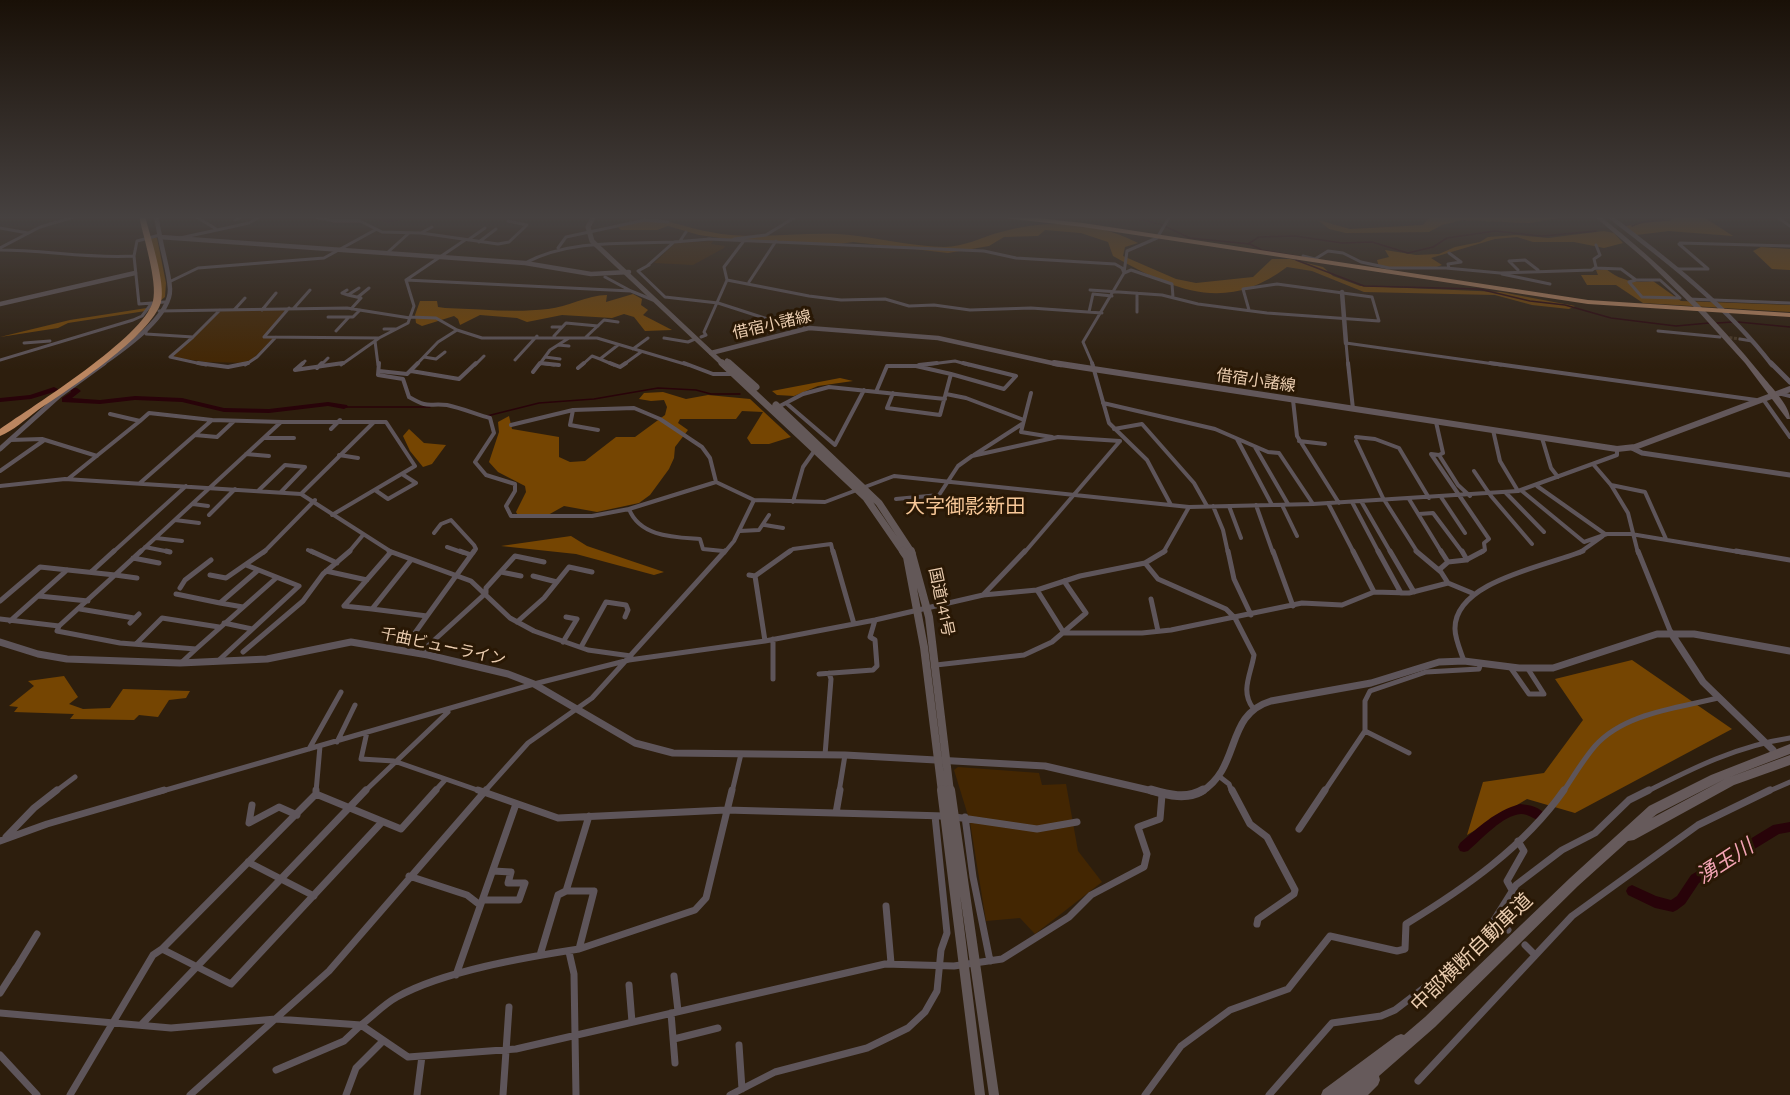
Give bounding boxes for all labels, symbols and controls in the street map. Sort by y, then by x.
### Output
street label: 借宿小諸線 [731,307,813,343]
street label: 借宿小諸線 [1215,366,1297,396]
district label: 大字御影新田 [905,495,1025,519]
street label: 国道141号 [924,566,958,638]
street label: 千曲ビューライン [378,624,508,670]
water label: 湧玉川 [1692,834,1758,890]
street label: 中部横断自動車道 [1406,889,1538,1017]

